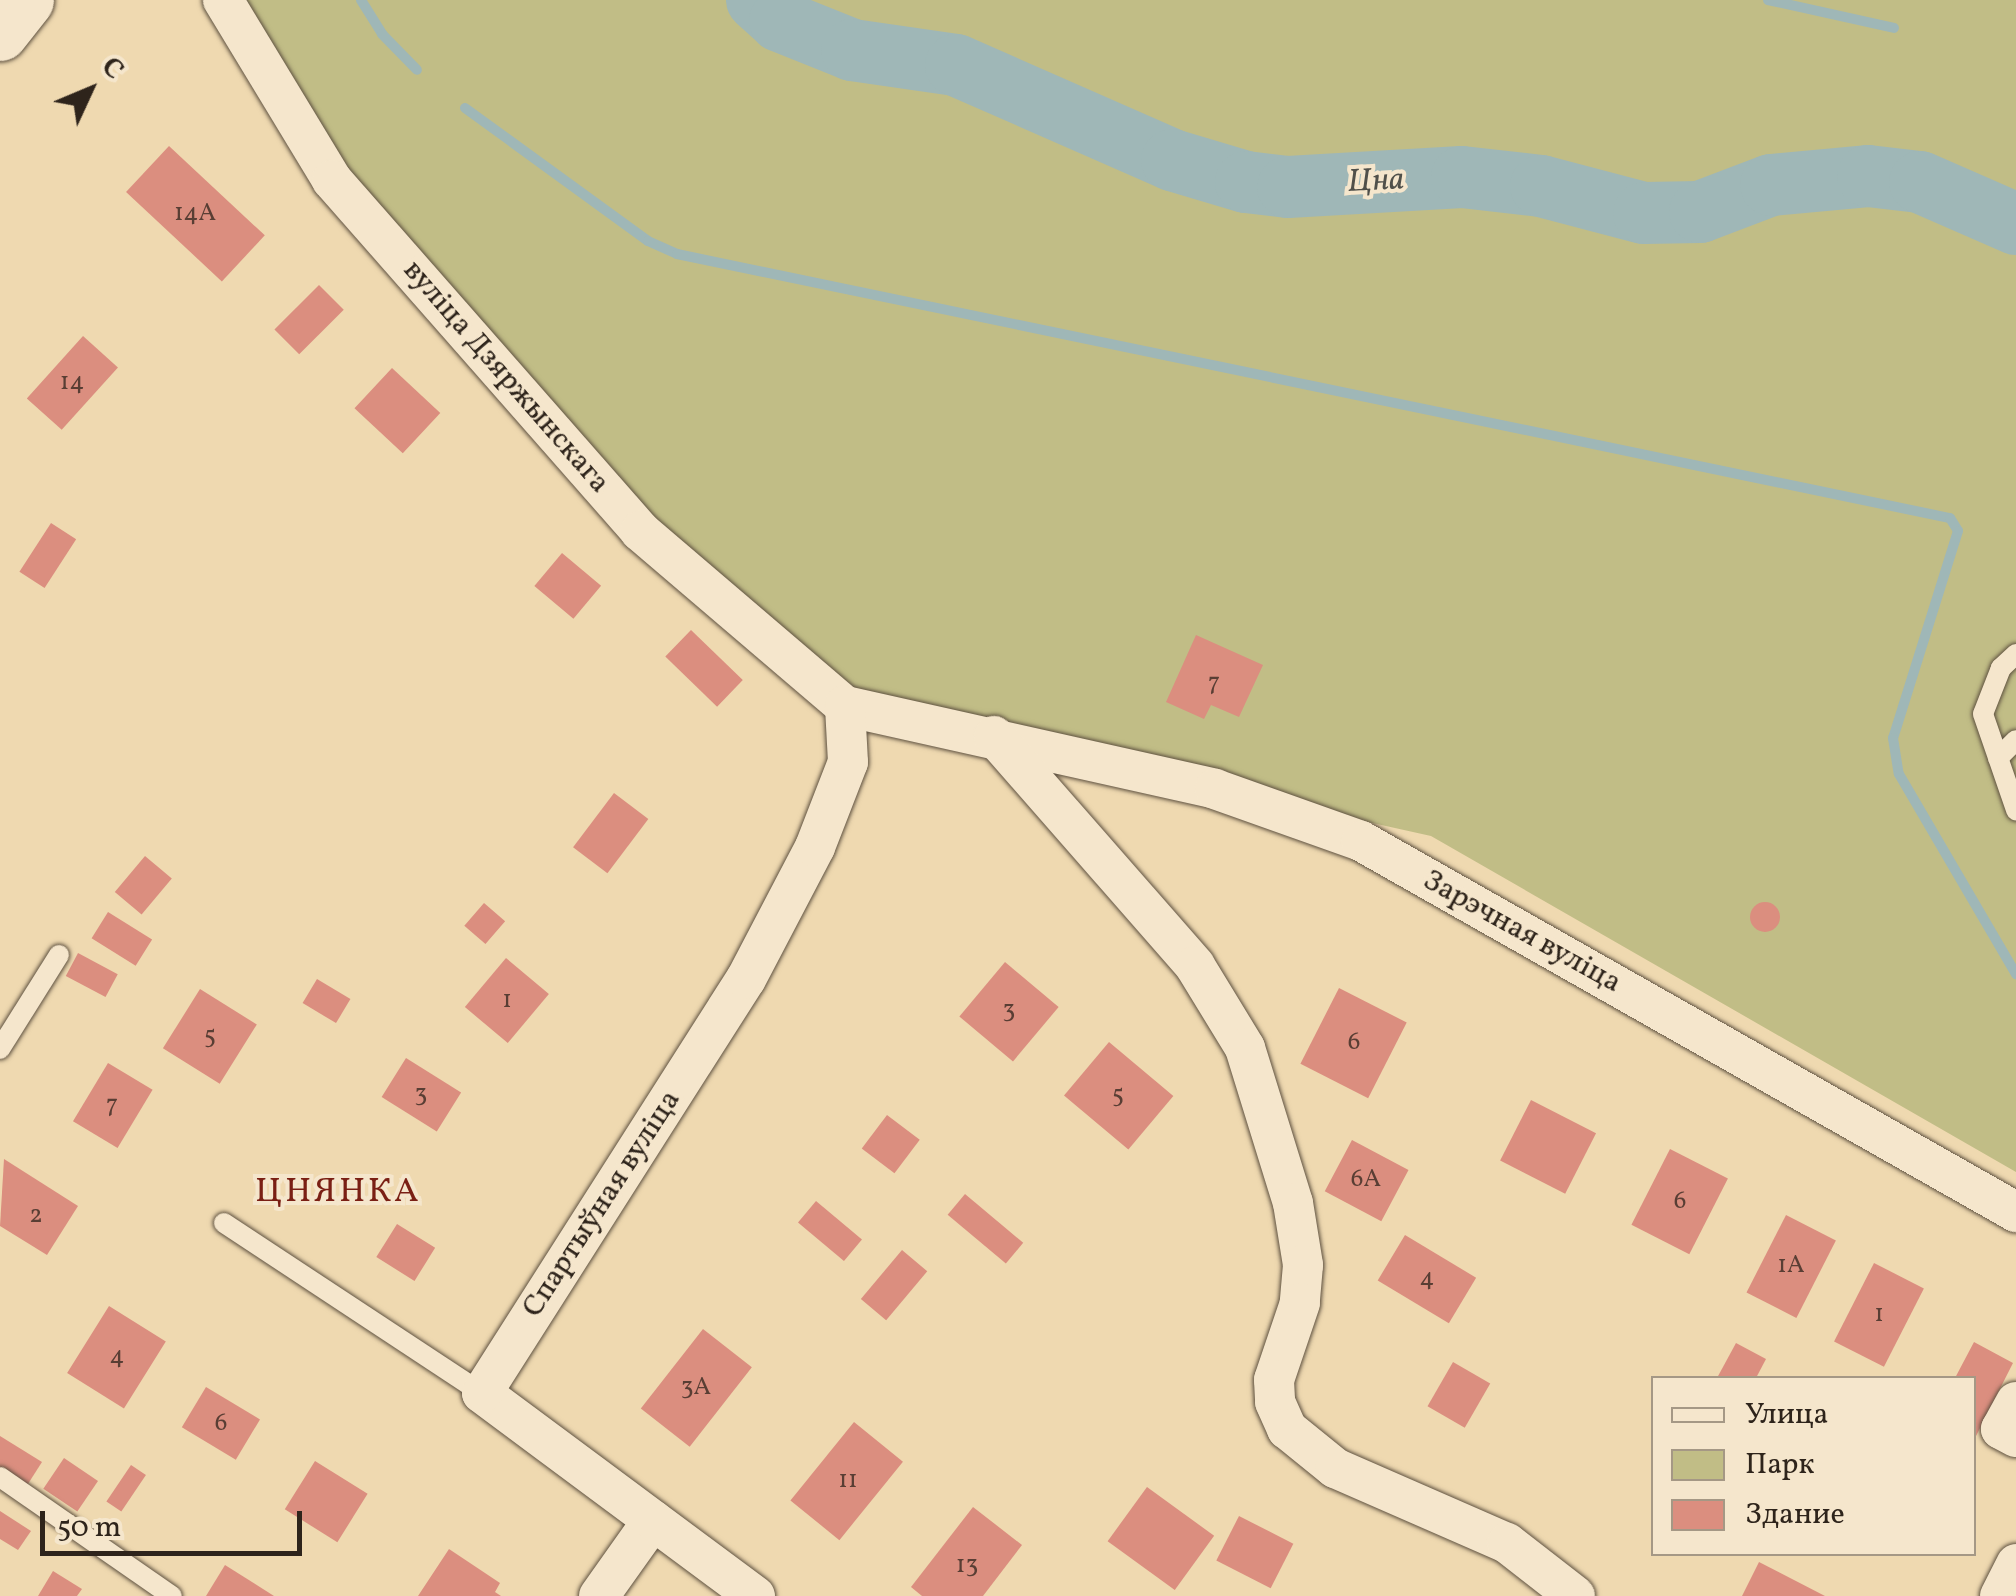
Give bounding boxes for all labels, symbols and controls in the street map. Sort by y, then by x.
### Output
north arrow [40,40,140,140]
text: С [92,49,132,89]
water label: Цна [1347,161,1405,203]
house number: 14А [174,199,216,229]
street label: вуліца Дзяржынскага [395,253,617,501]
house number: 14 [60,368,84,398]
house number: 7 [1208,669,1220,699]
street label: Зарэчная вуліца [1417,863,1627,1001]
house number: 1 [502,986,512,1016]
house number: 3 [1003,996,1015,1026]
house number: 5 [204,1022,216,1052]
house number: 6 [1348,1028,1360,1058]
house number: 3 [415,1080,427,1110]
house number: 5 [1112,1081,1124,1111]
street label: Спартыўная вуліца [515,1084,689,1324]
house number: 7 [106,1091,118,1121]
house number: 6A [1351,1165,1381,1195]
district label: ЦНЯНКА [255,1171,421,1213]
house number: 6 [1674,1187,1686,1217]
house number: 2 [29,1201,43,1231]
house number: 1А [1777,1251,1805,1281]
house number: 4 [1420,1264,1434,1294]
house number: 1 [1874,1300,1884,1330]
house number: 4 [110,1342,124,1372]
house number: 3А [681,1373,711,1403]
legend [1651,1376,1976,1556]
text: Улица [1745,1394,1828,1436]
house number: 6 [215,1409,227,1439]
text: Парк [1745,1444,1814,1486]
house number: 11 [838,1466,858,1496]
scale bar [45,1491,308,1553]
text: Здание [1745,1494,1845,1536]
text: 50 m [57,1507,121,1549]
house number: 13 [956,1551,978,1581]

